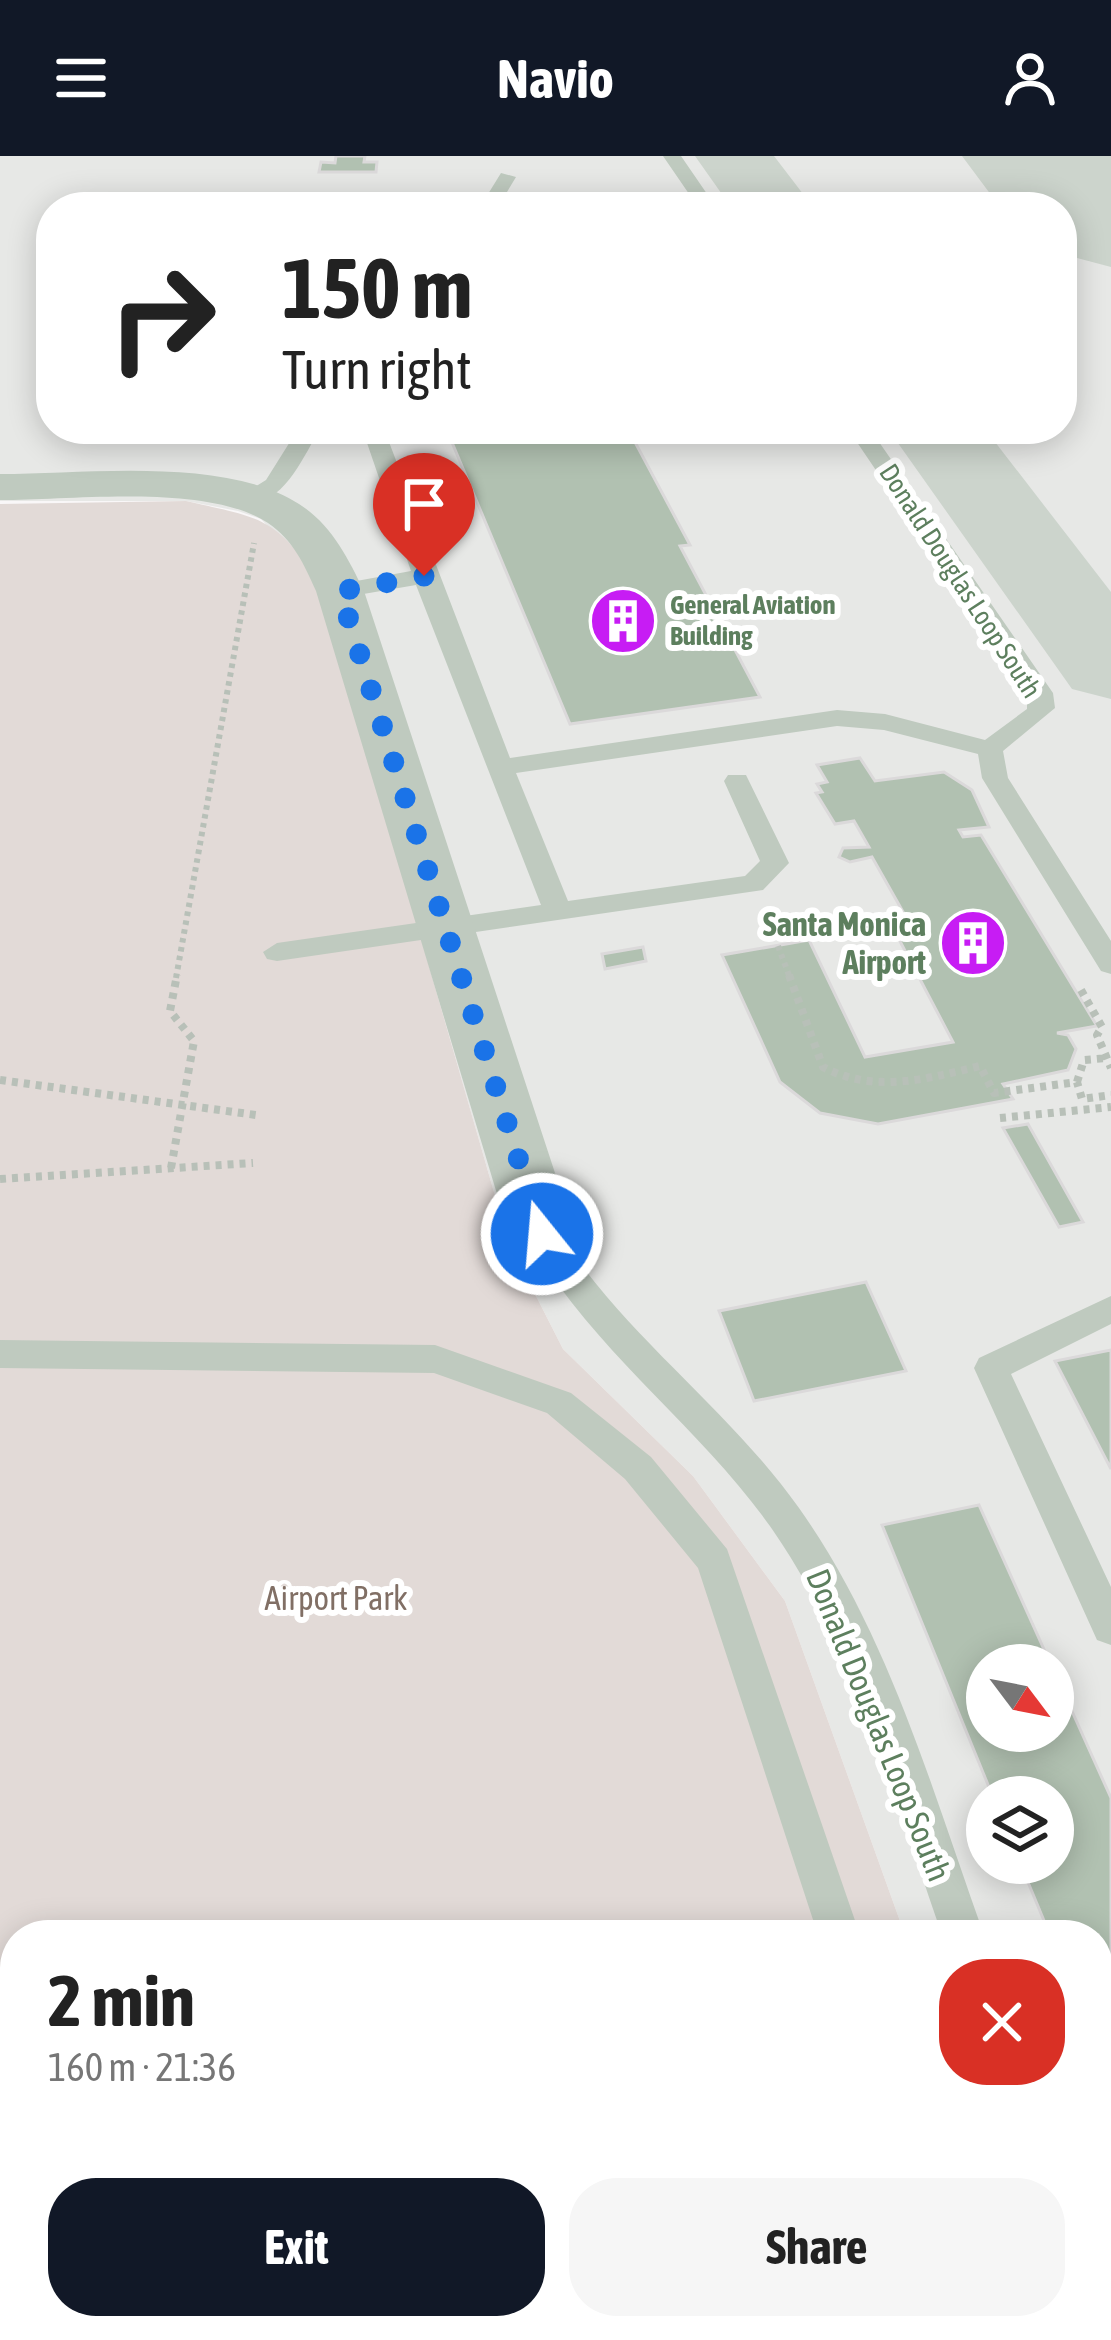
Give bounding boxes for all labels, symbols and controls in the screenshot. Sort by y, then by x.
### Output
icon: menu [48,45,114,111]
icon: person [997,45,1063,111]
text: Navio [497,48,614,109]
icon: right [84,240,240,396]
text: 150 m [282,240,472,336]
text: Turn right [282,339,472,400]
pin [373,453,475,576]
street label: Donald Douglas Loop South [873,458,1048,703]
icon: arrive [391,471,457,537]
building icon: General Aviation Building [588,586,658,656]
place label: General Aviation Building [670,589,836,651]
place label: Santa Monica Airport [763,905,926,981]
building icon: Santa Monica Airport [938,908,1008,978]
position arrow [479,1171,605,1297]
street label: Donald Douglas Loop South [799,1563,959,1887]
park label: Airport Park [264,1579,408,1617]
north arrow [966,1644,1074,1752]
map controls [966,1644,1074,1884]
button: layers [966,1776,1074,1884]
text: 2 min [48,1959,195,2041]
button: close [939,1959,1065,2085]
text: 160 m · 21:36 [48,2045,236,2089]
button: Exit [48,2178,545,2316]
button: Share [569,2178,1065,2316]

